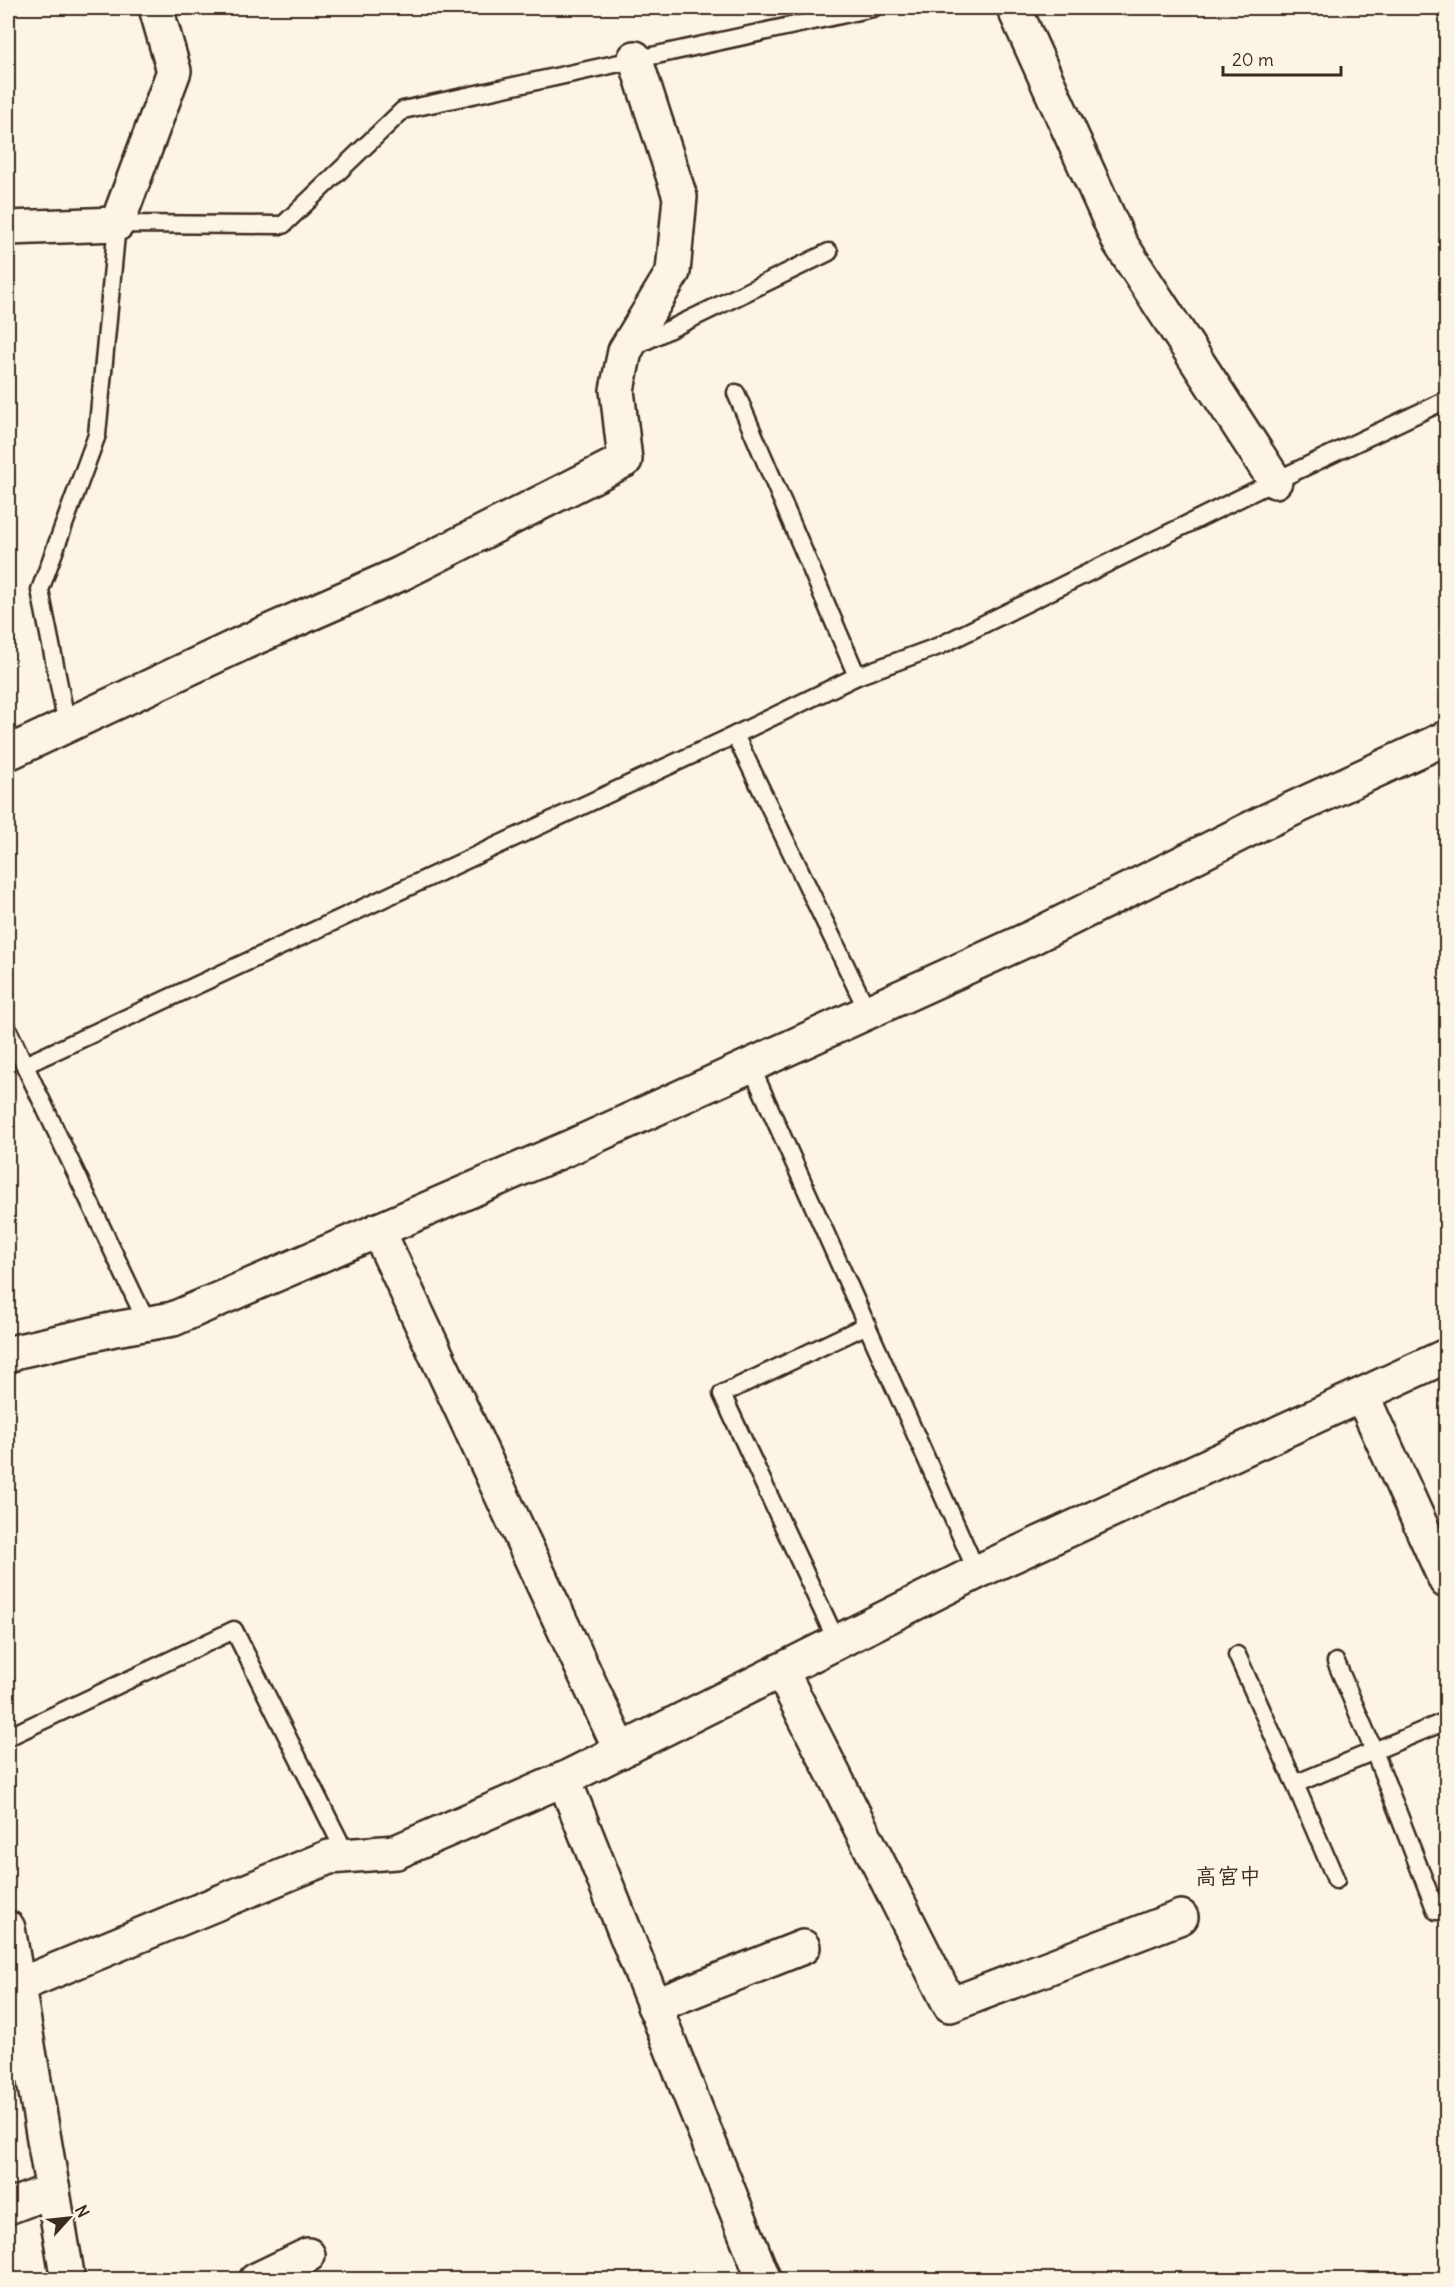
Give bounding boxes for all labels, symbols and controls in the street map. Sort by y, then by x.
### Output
scale bar [1223,39,1342,77]
text: 20 m [1232,48,1274,71]
district label: 高宮中 [1195,1862,1261,1890]
north arrow [39,2188,99,2248]
text: N [71,2202,94,2221]

